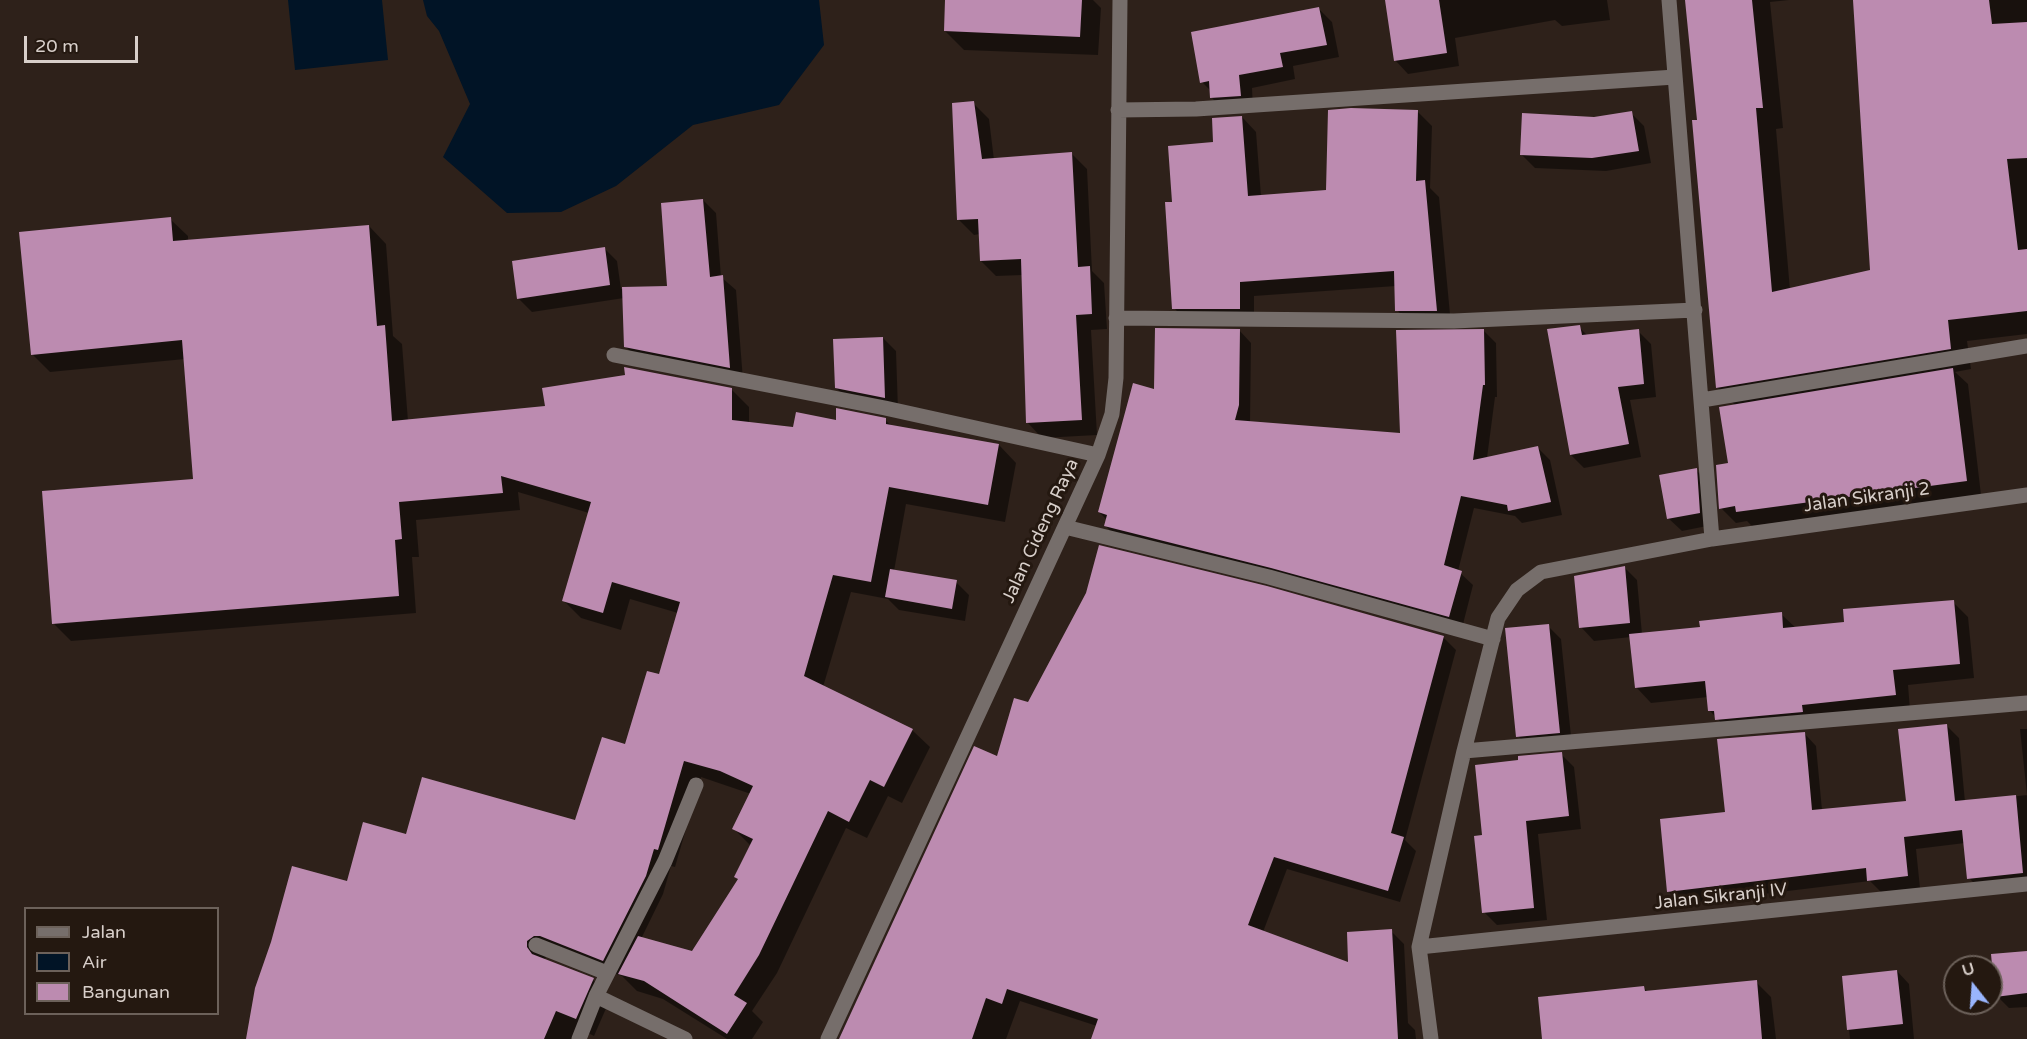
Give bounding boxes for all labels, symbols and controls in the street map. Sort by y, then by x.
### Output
scale bar [27,24,141,62]
text: 20 m [35,35,79,57]
street label: Jalan Cideng Raya [998,455,1084,607]
street label: Jalan Sikranji 2 [1803,478,1931,518]
street label: Jalan Sikranji IV [1654,879,1788,915]
legend [24,907,219,1015]
text: Jalan [82,921,126,943]
text: Air [82,951,107,973]
north arrow [1943,955,2003,1015]
text: U [1960,958,1977,981]
text: Bangunan [82,981,170,1003]

